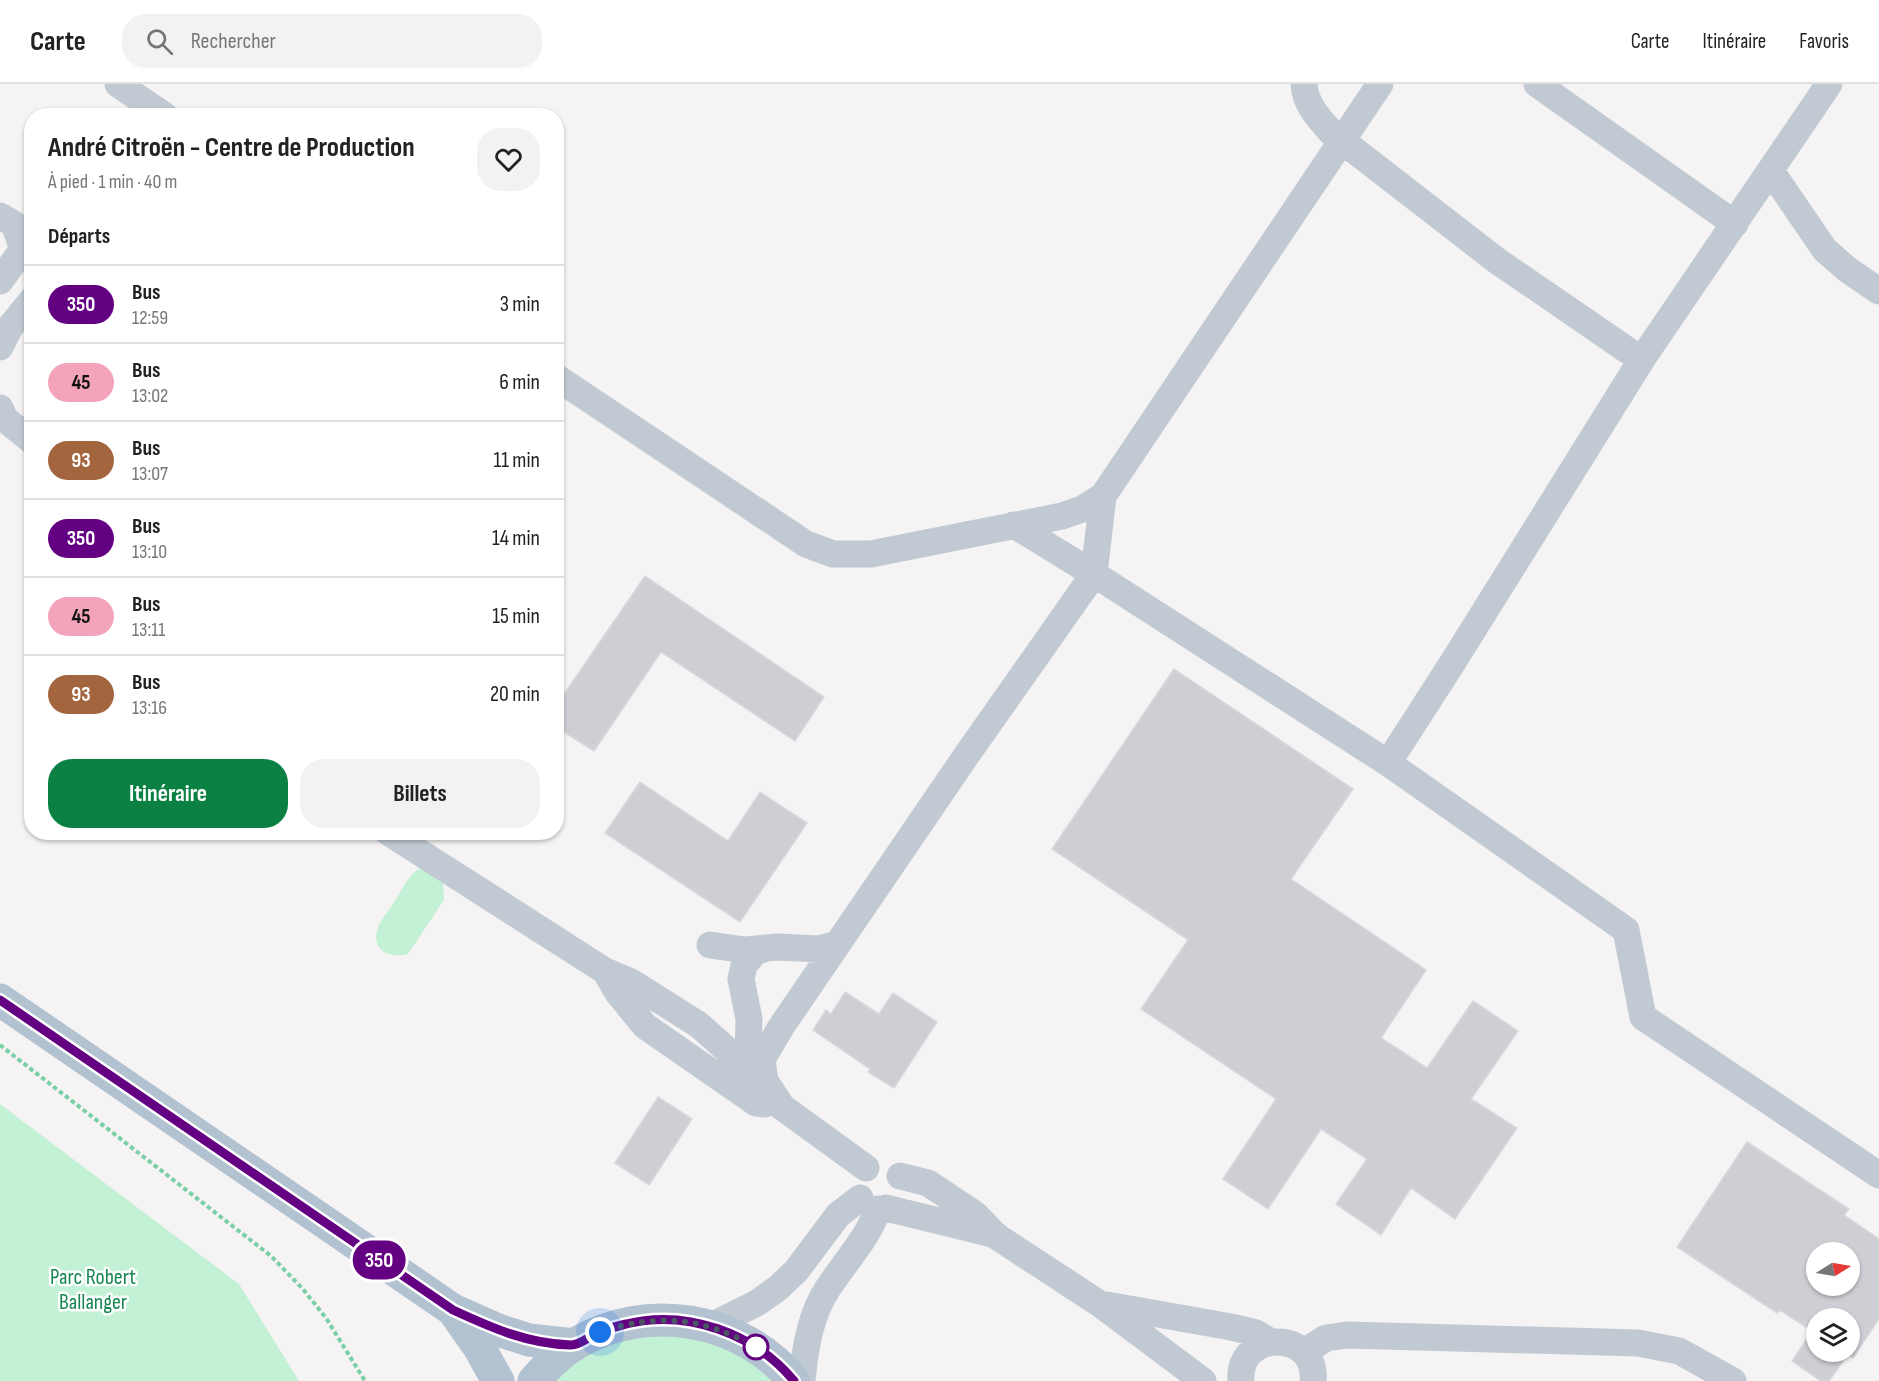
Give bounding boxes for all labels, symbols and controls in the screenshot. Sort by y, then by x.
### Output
search box [122,14,542,68]
text: Carte [30,25,86,58]
icon: search [143,25,176,58]
text: Rechercher [191,28,276,55]
text: Carte [1631,29,1670,54]
text: Itinéraire [1703,29,1766,54]
text: Favoris [1799,29,1849,54]
button: heart [477,128,540,191]
text: André Citroën - Centre de Production [48,131,415,164]
text: À pied · 1 min · 40 m [48,170,177,194]
text: Départs [48,223,110,250]
text: Bus [132,279,161,306]
text: 3 min [500,291,540,318]
text: 350 [67,292,95,317]
text: 12:59 [132,306,168,330]
text: Bus [132,357,161,384]
text: 6 min [499,369,540,396]
text: 45 [71,370,91,395]
text: 13:02 [132,384,168,408]
text: Bus [132,435,161,462]
text: 11 min [493,447,540,474]
text: 93 [71,448,91,473]
text: 13:07 [132,462,168,486]
text: Bus [132,513,161,540]
text: 14 min [492,525,540,552]
text: 350 [67,526,95,551]
text: 13:10 [132,540,167,564]
text: Bus [132,591,161,618]
text: 15 min [492,603,540,630]
text: 45 [71,604,91,629]
text: 13:11 [132,618,165,642]
text: Bus [132,669,161,696]
text: 20 min [490,681,540,708]
text: 93 [71,682,91,707]
text: 13:16 [132,696,167,720]
button: Itinéraire [48,759,288,828]
button: Billets [300,759,540,828]
line badge: 350 [344,1240,413,1280]
north arrow [1806,1242,1860,1296]
map controls [1806,1242,1860,1362]
text: 350 [365,1248,393,1273]
park label: Parc Robert Ballanger [50,1264,136,1316]
button: layers [1806,1308,1860,1362]
your location [585,1317,615,1347]
unlabelled marker [743,1334,769,1360]

